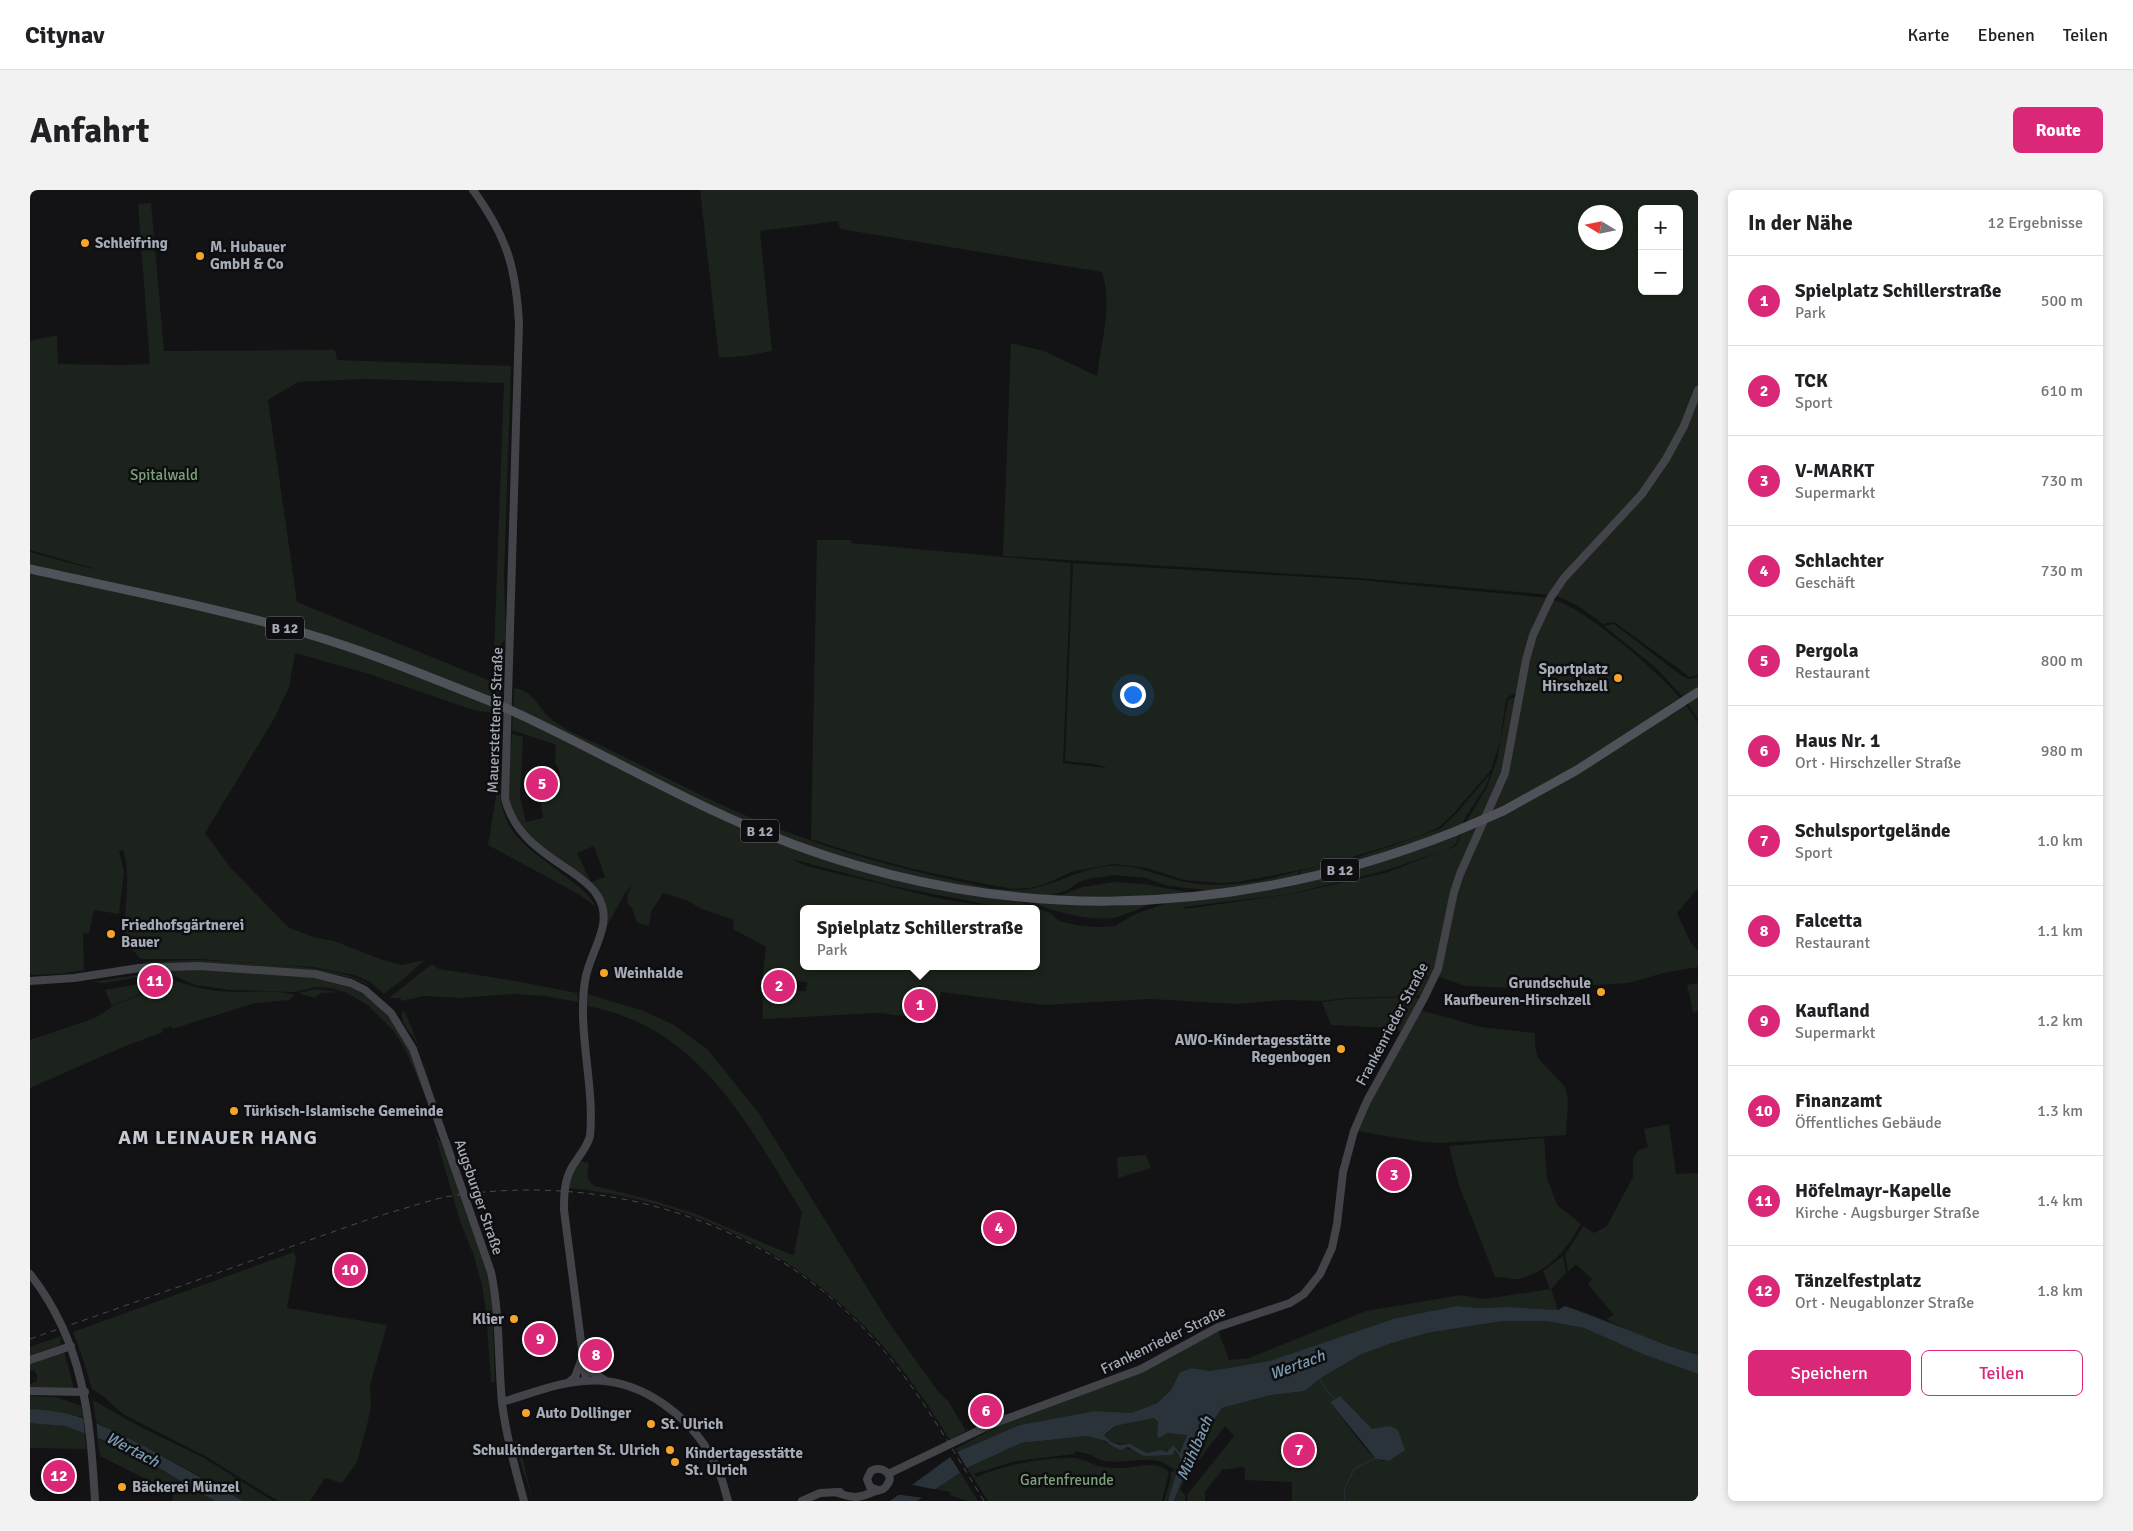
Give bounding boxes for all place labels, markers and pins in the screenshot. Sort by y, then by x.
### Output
place label: Schleifring [95,234,168,252]
marker: Schleifring [79,237,91,249]
place label: M. Hubauer GmbH & Co [210,238,286,273]
marker: M. Hubauer GmbH & Co [194,250,206,262]
place label: Sportplatz Hirschzell [1539,660,1608,695]
marker: Sportplatz Hirschzell [1612,672,1624,684]
pin: 5 [526,765,558,803]
place label: Friedhofsgärtnerei Bauer [121,916,244,951]
marker: Friedhofsgärtnerei Bauer [105,928,117,940]
pin: 11 [139,962,171,1000]
place label: Weinhalde [614,964,683,982]
marker: Weinhalde [598,967,610,979]
pin: 2 [763,967,795,1005]
place label: Grundschule Kaufbeuren-Hirschzell [1444,974,1591,1009]
pin: 1 [904,986,936,1024]
marker: Grundschule Kaufbeuren-Hirschzell [1595,986,1607,998]
place label: AWO-Kindertagesstätte Regenbogen [1175,1031,1331,1066]
marker: AWO-Kindertagesstätte Regenbogen [1335,1043,1347,1055]
place label: Türkisch-Islamische Gemeinde [244,1102,443,1120]
marker: Türkisch-Islamische Gemeinde [228,1105,240,1117]
pin: 3 [1378,1156,1410,1194]
pin: 4 [983,1209,1015,1247]
pin: 10 [334,1251,366,1289]
place label: Klier [472,1310,504,1328]
marker: Klier [508,1313,520,1325]
pin: 9 [524,1320,556,1358]
pin: 8 [580,1336,612,1374]
pin: 6 [970,1392,1002,1430]
place label: Auto Dollinger [536,1404,631,1422]
marker: Auto Dollinger [520,1407,532,1419]
place label: St. Ulrich [661,1415,723,1433]
marker: St. Ulrich [645,1418,657,1430]
pin: 7 [1283,1431,1315,1469]
place label: Schulkindergarten St. Ulrich [473,1441,660,1459]
marker: Schulkindergarten St. Ulrich [664,1444,676,1456]
place label: Kindertagesstätte St. Ulrich [685,1444,803,1479]
marker: Kindertagesstätte St. Ulrich [669,1456,681,1468]
pin: 12 [43,1457,75,1495]
place label: Bäckerei Münzel [132,1478,240,1496]
marker: Bäckerei Münzel [116,1481,128,1493]

